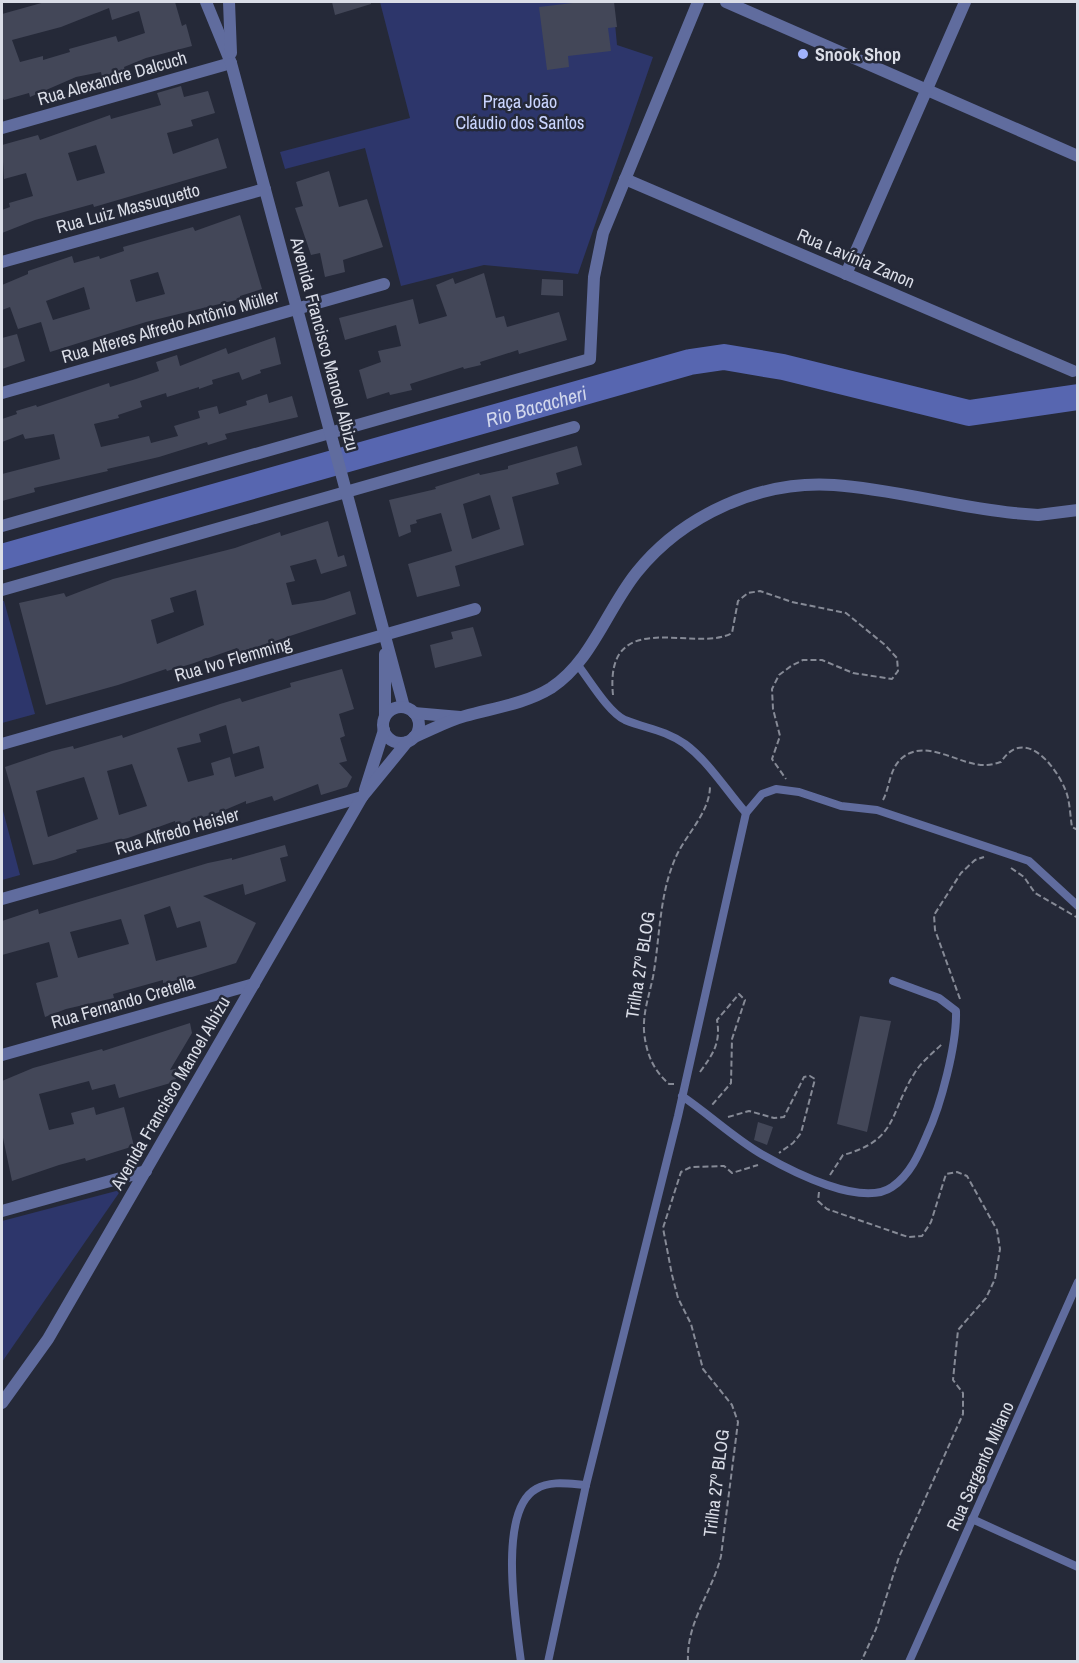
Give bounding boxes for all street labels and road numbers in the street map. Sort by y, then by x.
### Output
street label: Rua Alexandre Dalcuch [34,45,190,111]
street label: Rua Luiz Massuquetto [53,177,203,239]
street label: Rua Lavínia Zanon [793,222,919,294]
street label: Avenida Francisco Manoel Albizu [284,234,365,453]
street label: Rua Alferes Alfredo Antônio Müller [58,283,282,369]
street label: Rua Ivo Flemming [172,630,295,688]
street label: Rua Alfredo Heisler [112,801,242,861]
street label: Trilha 27º BLOG [619,910,661,1020]
street label: Rua Fernando Cretella [48,970,198,1034]
street label: Avenida Francisco Manoel Albizu [104,992,236,1195]
street label: Rua Sargento Milano [940,1397,1020,1535]
street label: Trilha 27º BLOG [697,1428,735,1538]

